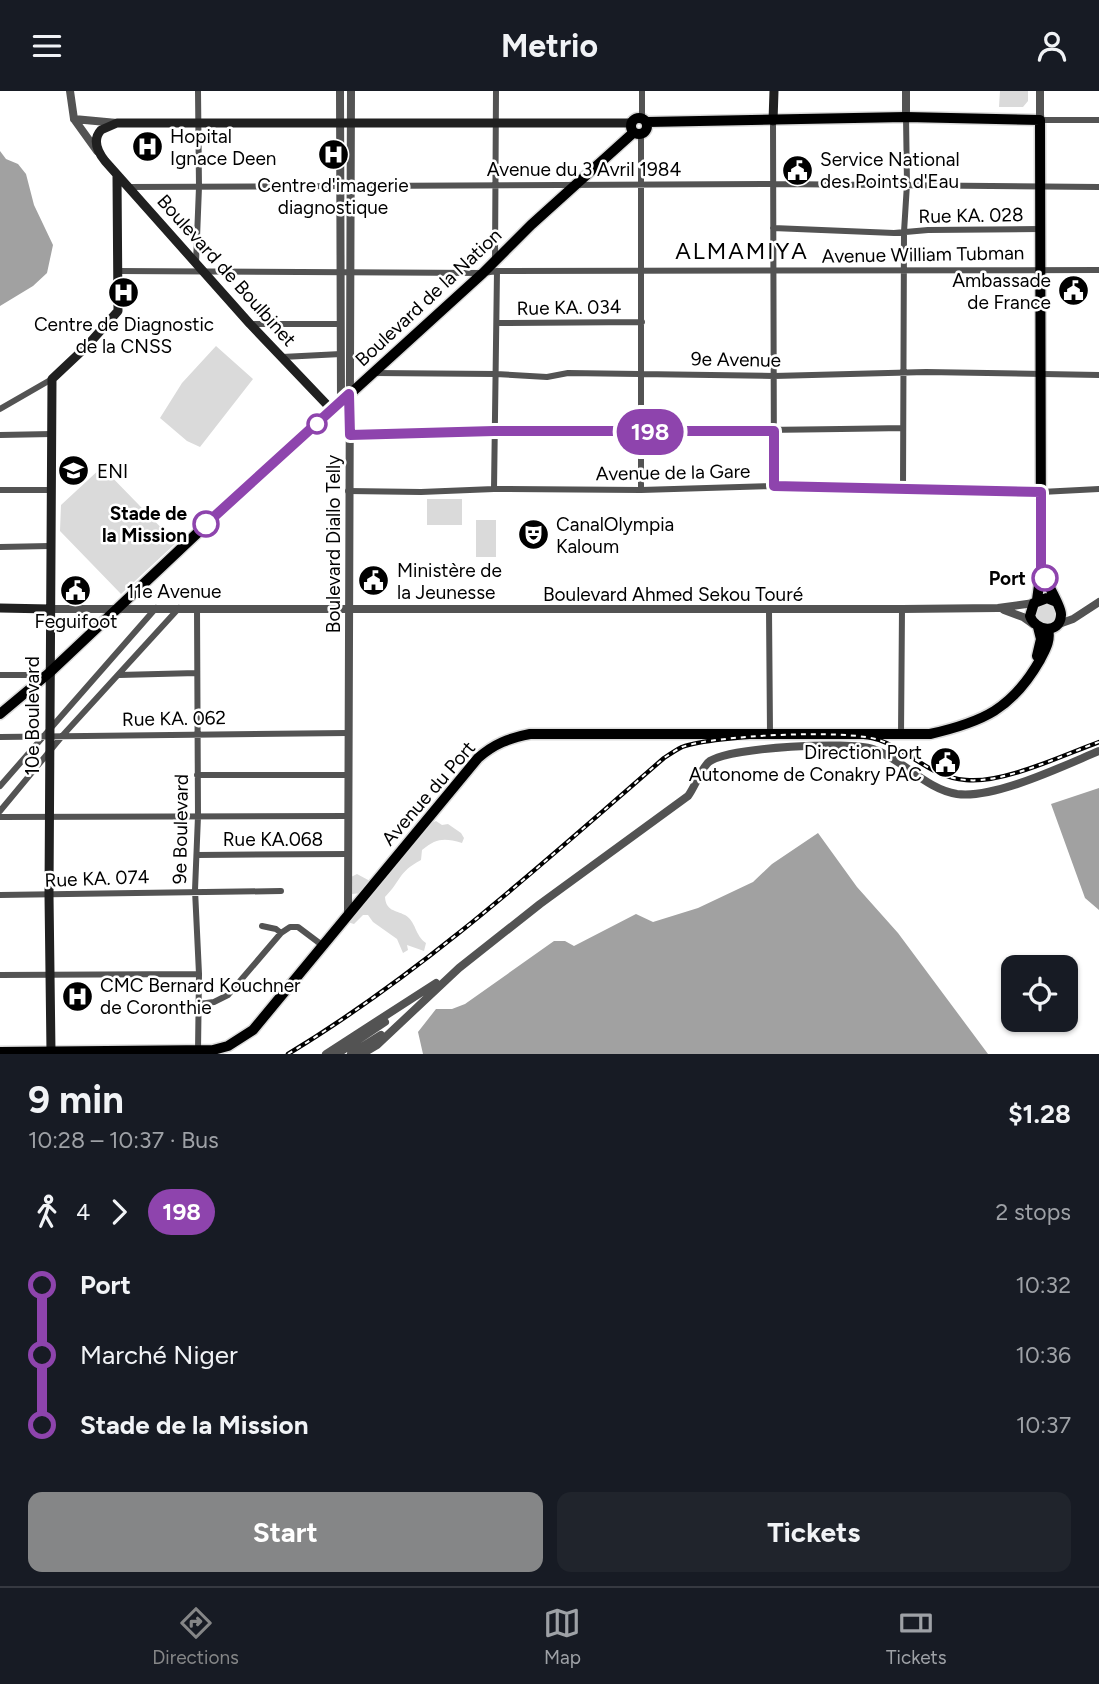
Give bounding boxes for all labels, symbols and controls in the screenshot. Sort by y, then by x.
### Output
icon: menu [28,27,66,65]
text: Metrio [501,27,598,65]
icon: person [1033,27,1071,65]
place label: Hopital Ignace Deen [170,125,276,170]
hospital icon: Hopital Ignace Deen [130,130,164,164]
hospital icon: Centre d'imagerie diagnostique [316,137,350,171]
place label: Service National des Points d'Eau [820,148,960,193]
public building icon: Service National des Points d'Eau [780,153,814,187]
street label: Avenue du 3 Avril 1984 [487,158,682,181]
place label: Centre d'imagerie diagnostique [257,174,409,219]
street label: Boulevard de Boulbinet [152,190,301,351]
street label: Rue KA. 028 [918,203,1024,228]
street label: Boulevard de la Nation [350,224,506,371]
district label: ALMAMIYA [675,237,809,265]
street label: Avenue William Tubman [821,241,1025,268]
place label: Ambassade de France [952,269,1051,314]
public building icon: Ambassade de France [1057,274,1091,308]
hospital icon: Centre de Diagnostic de la CNSS [107,276,141,310]
street label: Rue KA. 034 [516,295,622,320]
place label: Centre de Diagnostic de la CNSS [34,313,214,358]
street label: 9e Avenue [691,347,781,372]
line badge: 198 [610,409,690,455]
unlabelled marker [307,414,327,434]
text: 198 [631,417,669,446]
school or university icon: ENI [57,454,91,488]
street label: Boulevard Diallo Telly [322,455,345,633]
place label: ENI [97,460,128,483]
street label: Avenue de la Gare [595,460,751,485]
place label: Stade de la Mission [102,502,187,547]
marker: Stade de la Mission [193,511,219,537]
place label: CanalOlympia Kaloum [556,513,674,558]
theatre icon: CanalOlympia Kaloum [516,518,550,552]
place label: Ministère de la Jeunesse [397,559,502,604]
public building icon: Ministère de la Jeunesse [357,564,391,598]
marker: Port [1032,565,1058,591]
place label: Port [989,567,1026,590]
public building icon: Feguifoot [59,573,93,607]
street label: 11e Avenue [126,580,222,603]
street label: Boulevard Ahmed Sekou Touré [543,583,803,606]
place label: Feguifoot [35,610,117,633]
street label: 10e Boulevard [21,656,44,776]
street label: Rue KA. 062 [122,706,226,731]
street label: Avenue du Port [377,736,480,850]
place label: Direction Port Autonome de Conakry PAC [689,741,922,786]
public building icon: Direction Port Autonome de Conakry PAC [928,746,962,780]
street label: 9e Boulevard [168,774,193,884]
street label: Rue KA.068 [223,828,323,851]
street label: Rue KA. 074 [44,865,150,892]
map controls [1001,955,1078,1032]
button: locate [1001,955,1078,1032]
place label: CMC Bernard Kouchner de Coronthie [100,974,301,1019]
hospital icon: CMC Bernard Kouchner de Coronthie [60,979,94,1013]
text: 9 min [28,1077,124,1123]
text: $1.28 [1008,1098,1071,1130]
text: 10:28 – 10:37 · Bus [28,1126,219,1154]
icon: walk [28,1193,66,1231]
icon: forward [100,1193,138,1231]
text: 198 [162,1197,201,1226]
text: 4 [76,1198,90,1226]
text: 2 stops [995,1198,1071,1226]
text: Port [80,1269,131,1301]
text: 10:32 [1016,1271,1071,1299]
text: Marché Niger [80,1339,238,1371]
text: 10:36 [1015,1341,1071,1369]
text: Stade de la Mission [80,1409,308,1441]
text: 10:37 [1016,1411,1071,1439]
button: Start [28,1492,543,1572]
button: Tickets [557,1492,1071,1572]
tab: Directions [152,1604,239,1669]
tab: Map [543,1604,581,1669]
tab: Tickets [886,1604,947,1669]

